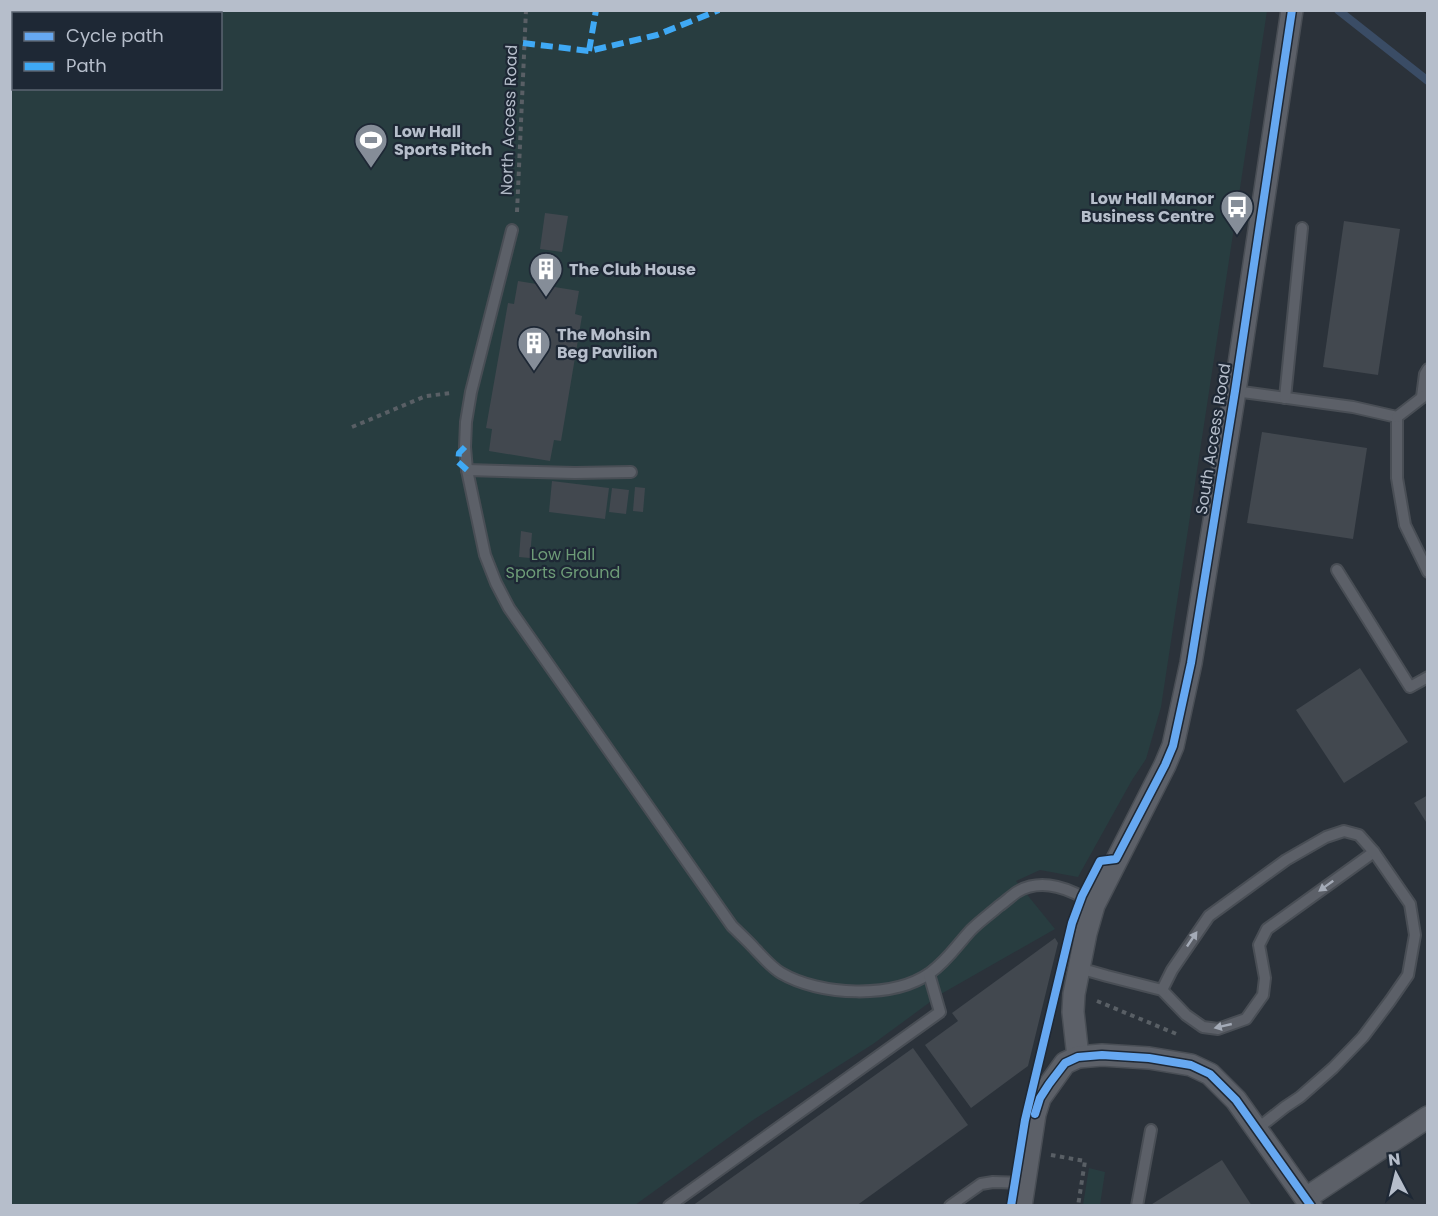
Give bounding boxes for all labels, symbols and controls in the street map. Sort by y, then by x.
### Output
legend [12,12,222,90]
text: Cycle path [66,23,164,48]
street label: North Access Road [495,44,523,196]
text: Path [66,53,107,78]
place label: Low Hall Sports Pitch [394,120,492,161]
sports icon: Low Hall Sports Pitch [353,122,389,169]
place label: Low Hall Manor Business Centre [1081,187,1214,228]
bus stop icon: Low Hall Manor Business Centre [1219,189,1255,236]
building icon: The Club House [528,251,564,298]
place label: The Club House [569,258,696,281]
place label: The Mohsin Beg Pavilion [557,323,658,364]
building icon: The Mohsin Beg Pavilion [516,325,552,372]
street label: South Access Road [1190,362,1236,516]
park label: Low Hall Sports Ground [506,543,620,584]
one-way arrow [1319,880,1335,892]
one-way arrow [1186,932,1198,948]
one-way arrow [1214,1021,1232,1031]
north arrow [1366,1144,1426,1204]
text: N [1387,1147,1402,1172]

